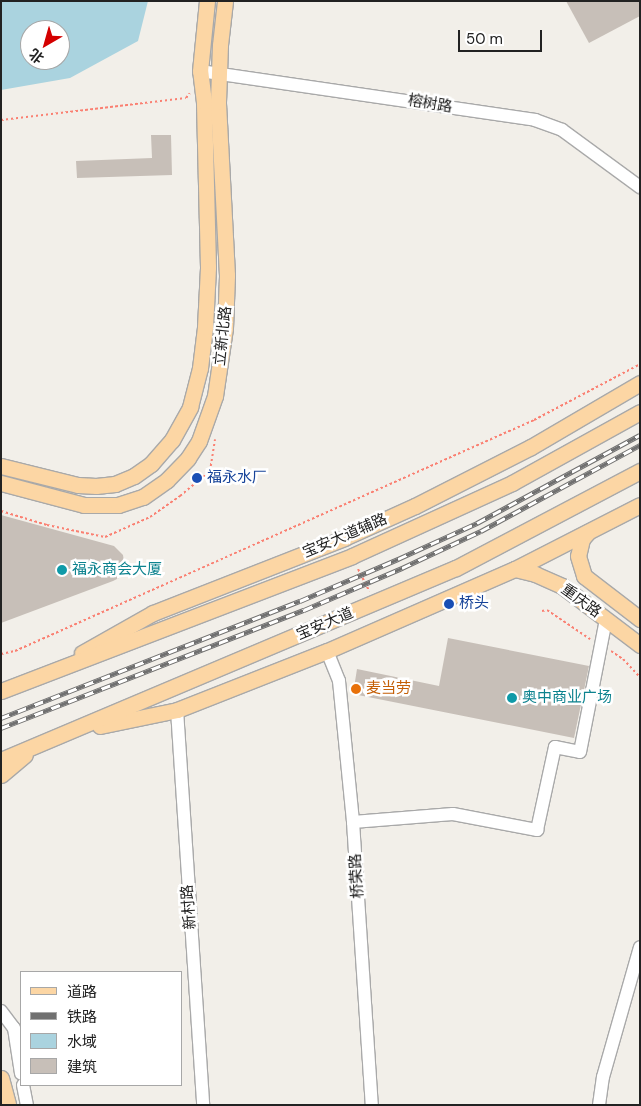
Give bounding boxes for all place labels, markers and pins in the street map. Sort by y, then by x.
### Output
place label: 福永水厂 [207,469,267,487]
marker: 福永水厂 [191,472,203,484]
place label: 福永商会大厦 [72,561,162,579]
marker: 福永商会大厦 [56,564,68,576]
place label: 桥头 [459,595,489,613]
marker: 桥头 [443,598,455,610]
place label: 麦当劳 [366,680,411,698]
marker: 麦当劳 [350,683,362,695]
place label: 奥中商业广场 [522,689,612,707]
marker: 奥中商业广场 [506,692,518,704]

